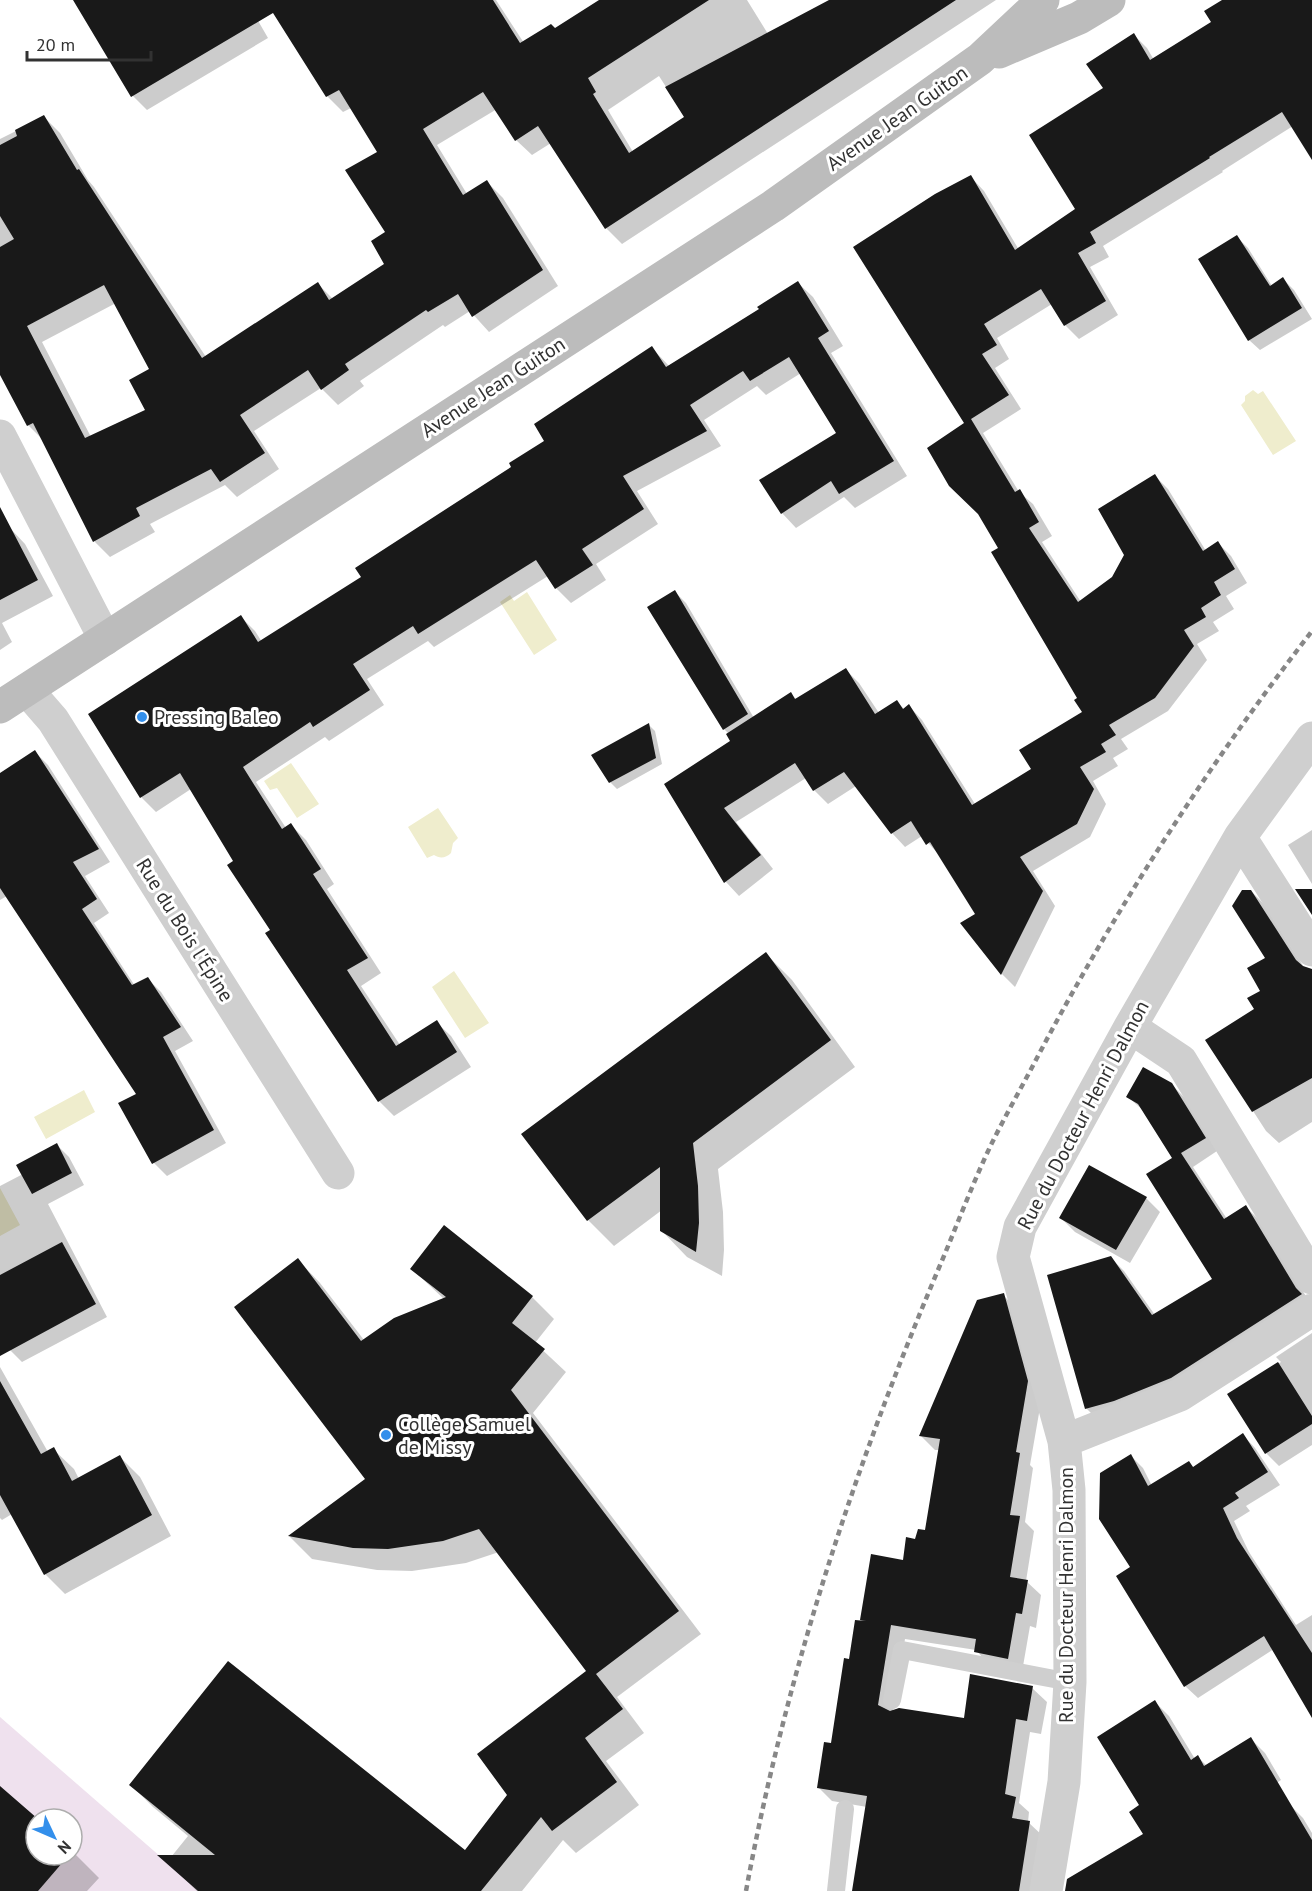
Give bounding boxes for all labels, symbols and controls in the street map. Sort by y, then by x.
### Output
scale bar [27,24,152,62]
text: 20 m [36,33,75,56]
street label: Avenue Jean Guiton [821,60,973,176]
street label: Avenue Jean Guiton [416,331,570,443]
place label: Pressing Baleo [154,704,279,730]
marker: Pressing Baleo [135,710,149,724]
street label: Rue du Bois l'Épine [130,853,240,1007]
street label: Rue du Docteur Henri Dalmon [1011,996,1155,1234]
place label: Collège Samuel de Missy [398,1411,531,1460]
marker: Collège Samuel de Missy [379,1428,393,1442]
street label: Rue du Docteur Henri Dalmon [1053,1467,1079,1723]
north arrow [24,1807,84,1867]
text: N [54,1837,76,1858]

